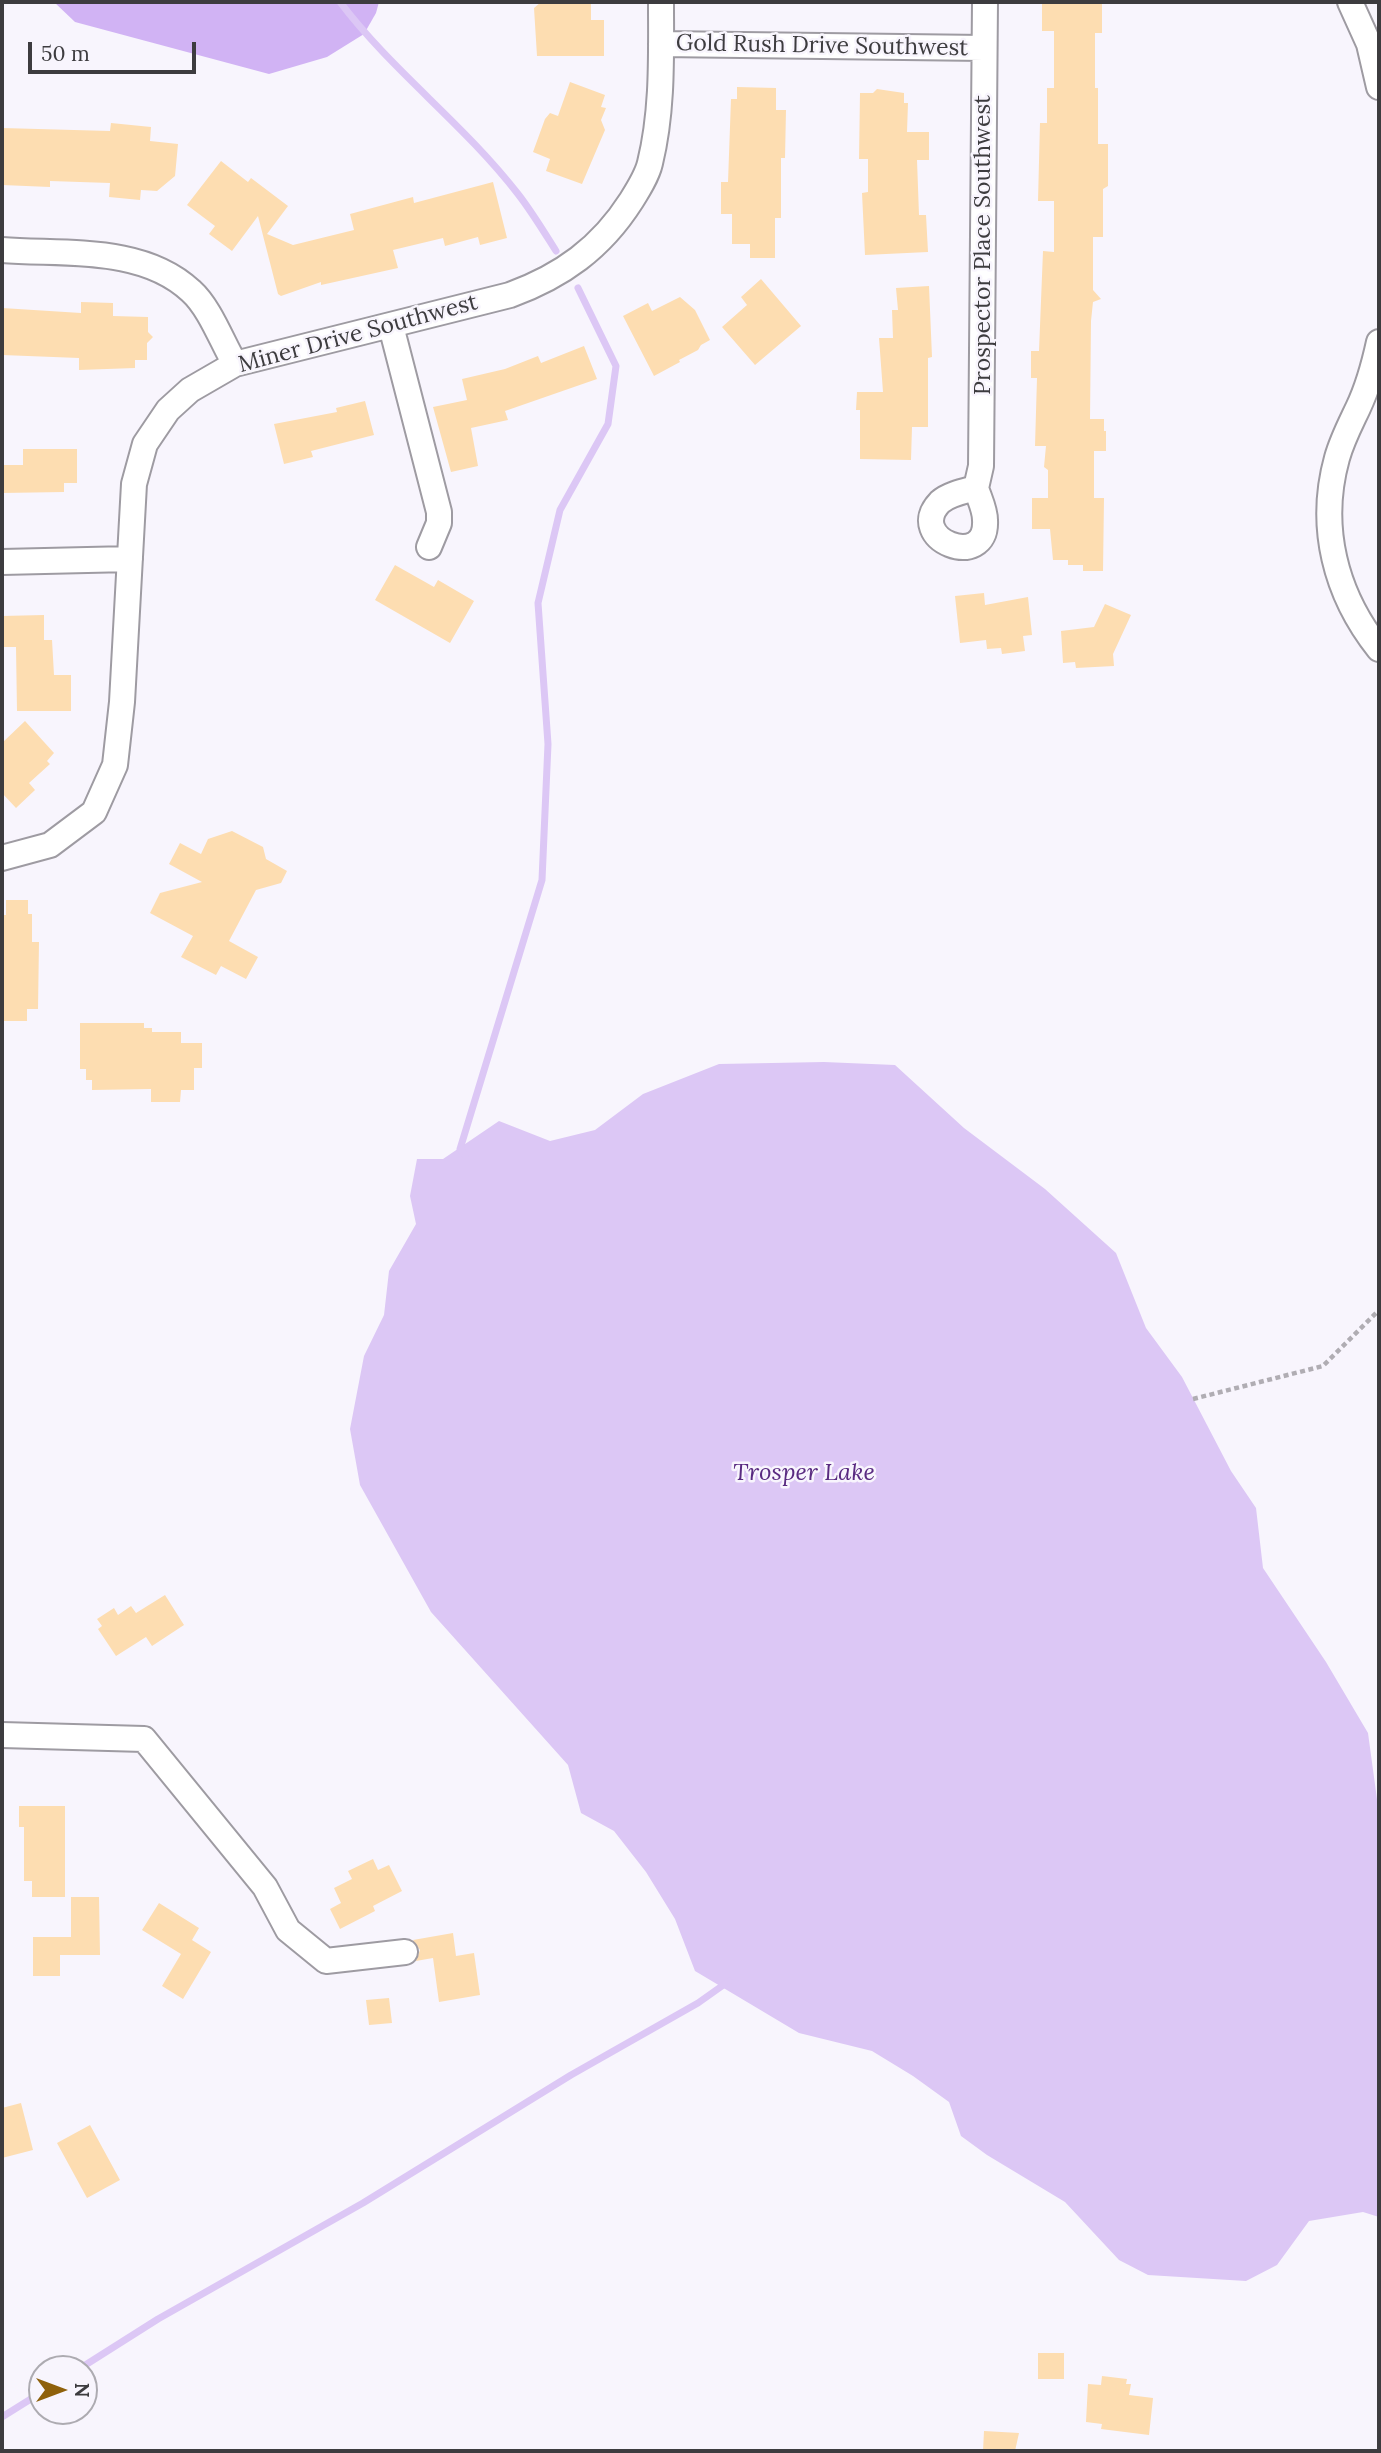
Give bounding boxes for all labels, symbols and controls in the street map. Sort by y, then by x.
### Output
scale bar [32,28,200,72]
street label: Gold Rush Drive Southwest [676,30,968,62]
text: 50 m [41,40,90,67]
street label: Prospector Place Southwest [969,95,997,395]
street label: Miner Drive Southwest [235,289,481,379]
water label: Trosper Lake [733,1459,875,1487]
north arrow [28,2355,98,2425]
text: N [70,2383,94,2397]

